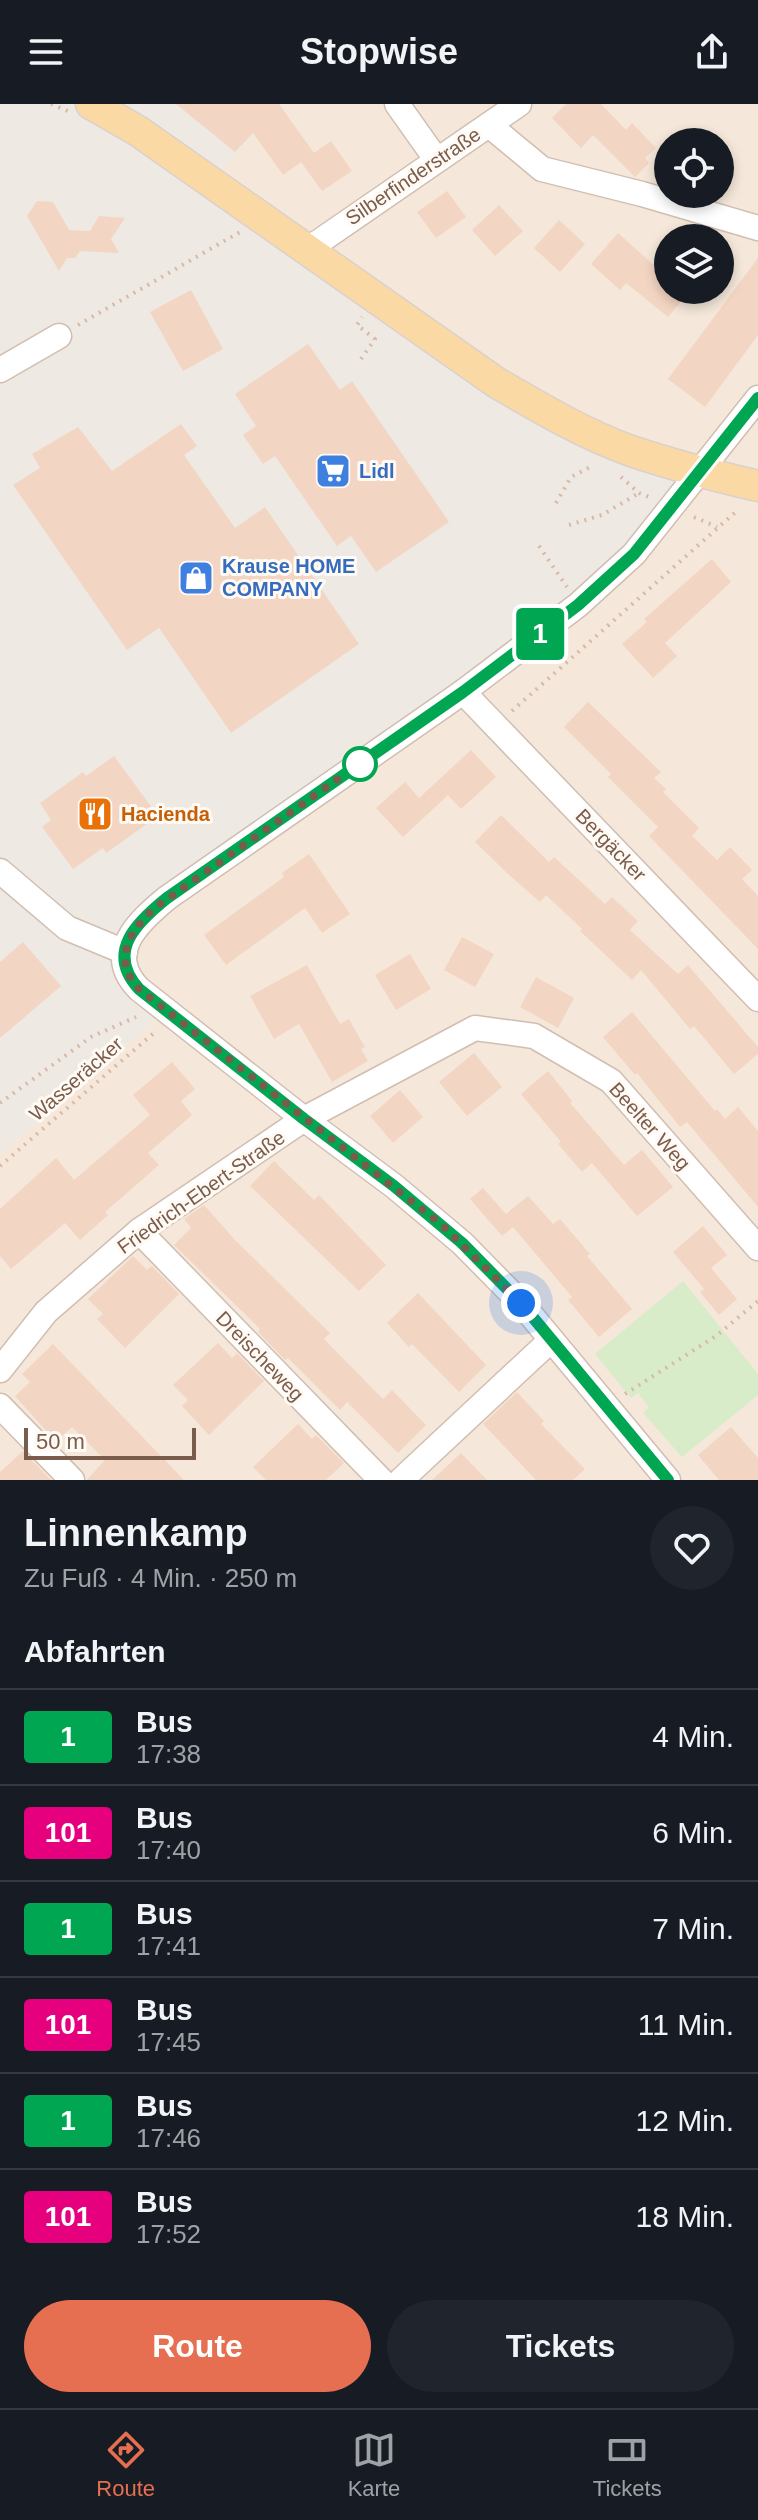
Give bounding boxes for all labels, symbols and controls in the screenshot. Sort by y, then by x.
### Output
icon: menu [24,30,68,74]
icon: share [690,30,734,74]
text: Stopwise [300,31,458,72]
street label: Silberfinderstraße [341,123,485,229]
map controls [654,128,734,304]
button: locate [654,128,734,208]
button: layers [654,224,734,304]
supermarket icon: Lidl [314,452,352,490]
place label: Lidl [359,460,395,482]
place label: Krause HOME COMPANY [222,555,355,600]
shop icon: Krause HOME COMPANY [177,559,215,597]
line badge: 1 [514,608,566,660]
text: 1 [532,618,548,649]
unlabelled marker [343,747,377,781]
restaurant icon: Hacienda [76,795,114,833]
place label: Hacienda [121,803,211,825]
street label: Bergäcker [571,805,651,886]
street label: Wasseräcker [25,1032,127,1125]
street label: Beelter Weg [605,1078,695,1174]
street label: Friedrich-Ebert-Straße [113,1126,289,1258]
your location [501,1283,541,1323]
street label: Dreischeweg [212,1307,308,1405]
scale bar [24,1424,196,1460]
text: 50 m [36,1429,85,1454]
button: heart [650,1506,734,1590]
text: Linnenkamp [24,1512,248,1554]
text: Zu Fuß · 4 Min. · 250 m [24,1563,297,1593]
text: Abfahrten [24,1635,166,1668]
text: Bus [136,1705,193,1738]
text: 4 Min. [652,1720,734,1753]
text: 1 [60,1721,76,1752]
text: 17:38 [136,1739,201,1769]
text: Bus [136,1801,193,1834]
text: 6 Min. [652,1816,734,1849]
text: 101 [45,1817,91,1848]
text: 17:40 [136,1835,201,1865]
text: Bus [136,1897,193,1930]
text: 7 Min. [652,1912,734,1945]
text: 1 [60,1913,76,1944]
text: 17:41 [136,1931,201,1961]
text: Bus [136,1993,193,2026]
text: 11 Min. [638,2008,734,2041]
text: 101 [45,2009,91,2040]
text: 17:45 [136,2027,201,2057]
text: Bus [136,2089,193,2122]
text: 12 Min. [636,2104,734,2137]
text: 1 [60,2105,76,2136]
text: 17:46 [136,2123,201,2153]
text: Bus [136,2185,193,2218]
text: 18 Min. [636,2200,734,2233]
text: 101 [45,2201,91,2232]
text: 17:52 [136,2219,201,2249]
button: Route [24,2300,371,2392]
button: Tickets [387,2300,734,2392]
tab: Route [96,2428,155,2502]
tab: Karte [348,2428,400,2502]
tab: Tickets [593,2428,662,2502]

